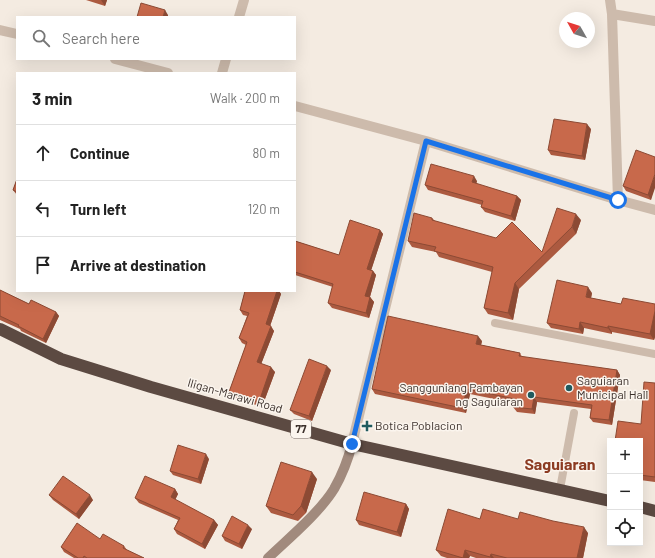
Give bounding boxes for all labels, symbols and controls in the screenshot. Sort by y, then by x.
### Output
north arrow [559,12,595,48]
search box [16,16,296,60]
icon: search [30,27,52,49]
text: Search here [62,29,140,47]
text: 3 min [32,88,72,108]
text: Walk · 200 m [210,90,280,106]
icon: ahead [32,142,54,164]
text: Continue [70,144,130,162]
text: 80 m [253,145,280,161]
route start [609,191,627,209]
icon: left [32,198,54,220]
text: Turn left [70,200,126,218]
text: 120 m [248,201,280,217]
icon: arrive [32,254,54,276]
text: Arrive at destination [70,256,206,274]
place label: Saguiaran Municipal Hall [577,373,648,401]
street label: Iligan-Marawi Road [186,375,284,415]
place label: Sangguniang Pambayan ng Saguiaran [399,380,523,408]
marker: Saguiaran Municipal Hall [564,383,574,393]
marker: Sangguniang Pambayan ng Saguiaran [526,390,536,400]
place label: Botica Poblacion [375,418,462,432]
road number: 77 [291,420,311,438]
marker: Botica Poblacion [362,421,372,431]
route end [343,435,361,453]
map controls [607,438,643,546]
button: + [607,438,643,474]
district label: Saguiaran [524,454,596,473]
button: − [607,474,643,510]
button: locate [607,510,643,546]

